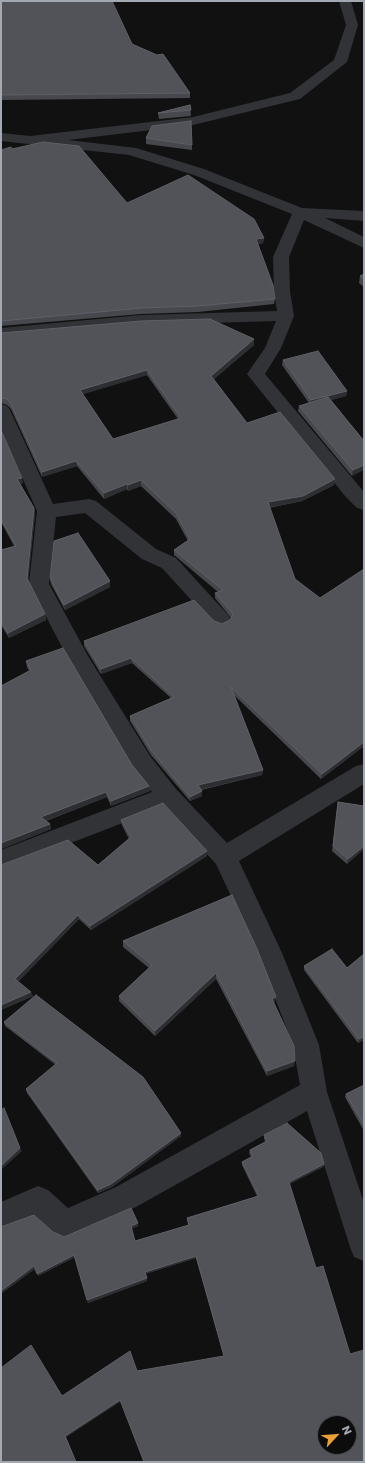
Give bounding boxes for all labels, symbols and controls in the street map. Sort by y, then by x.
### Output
north arrow [317,1415,357,1455]
text: N [338,1423,356,1437]

